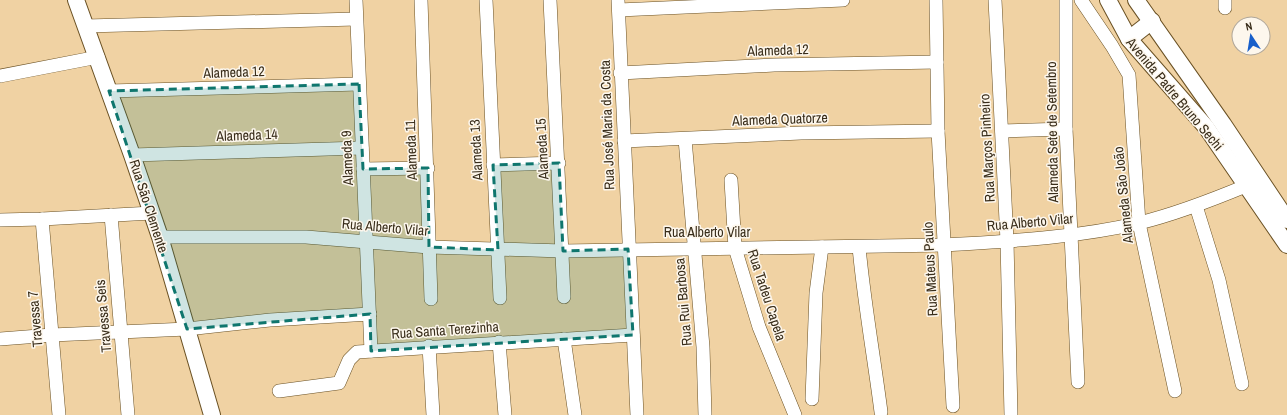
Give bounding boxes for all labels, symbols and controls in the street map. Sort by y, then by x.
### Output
north arrow [1231,16,1271,56]
text: N [1244,19,1254,34]
street label: Avenida Padre Bruno Sechi [1122,33,1228,154]
street label: Alameda 12 [746,40,809,60]
street label: Rua José Maria da Costa [596,59,618,190]
street label: Alameda Sete de Setembro [1042,61,1062,204]
street label: Alameda 12 [202,62,265,82]
street label: Rua Marços Pinheiro [975,93,999,203]
street label: Alameda Quatorze [731,108,828,130]
street label: Alameda 15 [531,118,553,181]
street label: Alameda 11 [401,119,421,182]
street label: Alameda 13 [465,119,487,182]
street label: Alameda 14 [215,125,279,145]
street label: Alameda 9 [337,130,357,187]
street label: Alameda São João [1109,146,1137,245]
street label: Rua São Clemente [125,157,173,255]
street label: Rua Alberto Vilar [986,209,1074,235]
street label: Rua Alberto Vilar [341,214,429,240]
street label: Rua Mateus Paulo [919,221,941,317]
street label: Rua Alberto Vilar [664,223,750,241]
street label: Rua Tadeu Capela [744,247,790,344]
street label: Rua Rui Barbosa [670,257,696,347]
street label: Travessa Seis [91,279,115,353]
street label: Travessa 7 [24,290,46,348]
street label: Rua Santa Terezinha [391,317,500,343]

